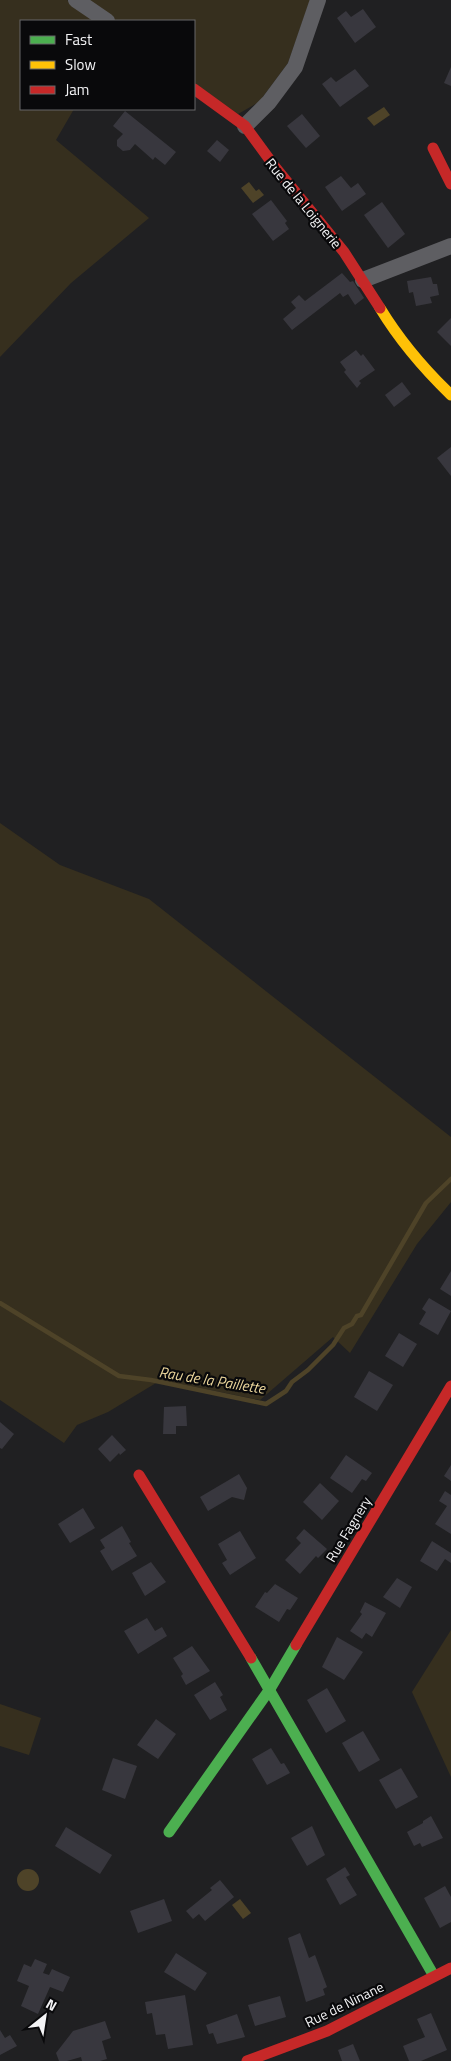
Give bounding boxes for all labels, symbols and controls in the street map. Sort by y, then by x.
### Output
legend [20,20,195,110]
text: Fast [65,28,93,51]
text: Slow [65,53,96,76]
text: Jam [65,78,89,101]
street label: Rue de la Loignerie [261,153,347,253]
water label: Rau de la Paillette [157,1360,268,1400]
street label: Rue Fagnery [320,1492,376,1566]
street label: Rue de Ninane [301,1976,387,2032]
north arrow [20,1991,70,2041]
text: N [42,1993,61,2016]

